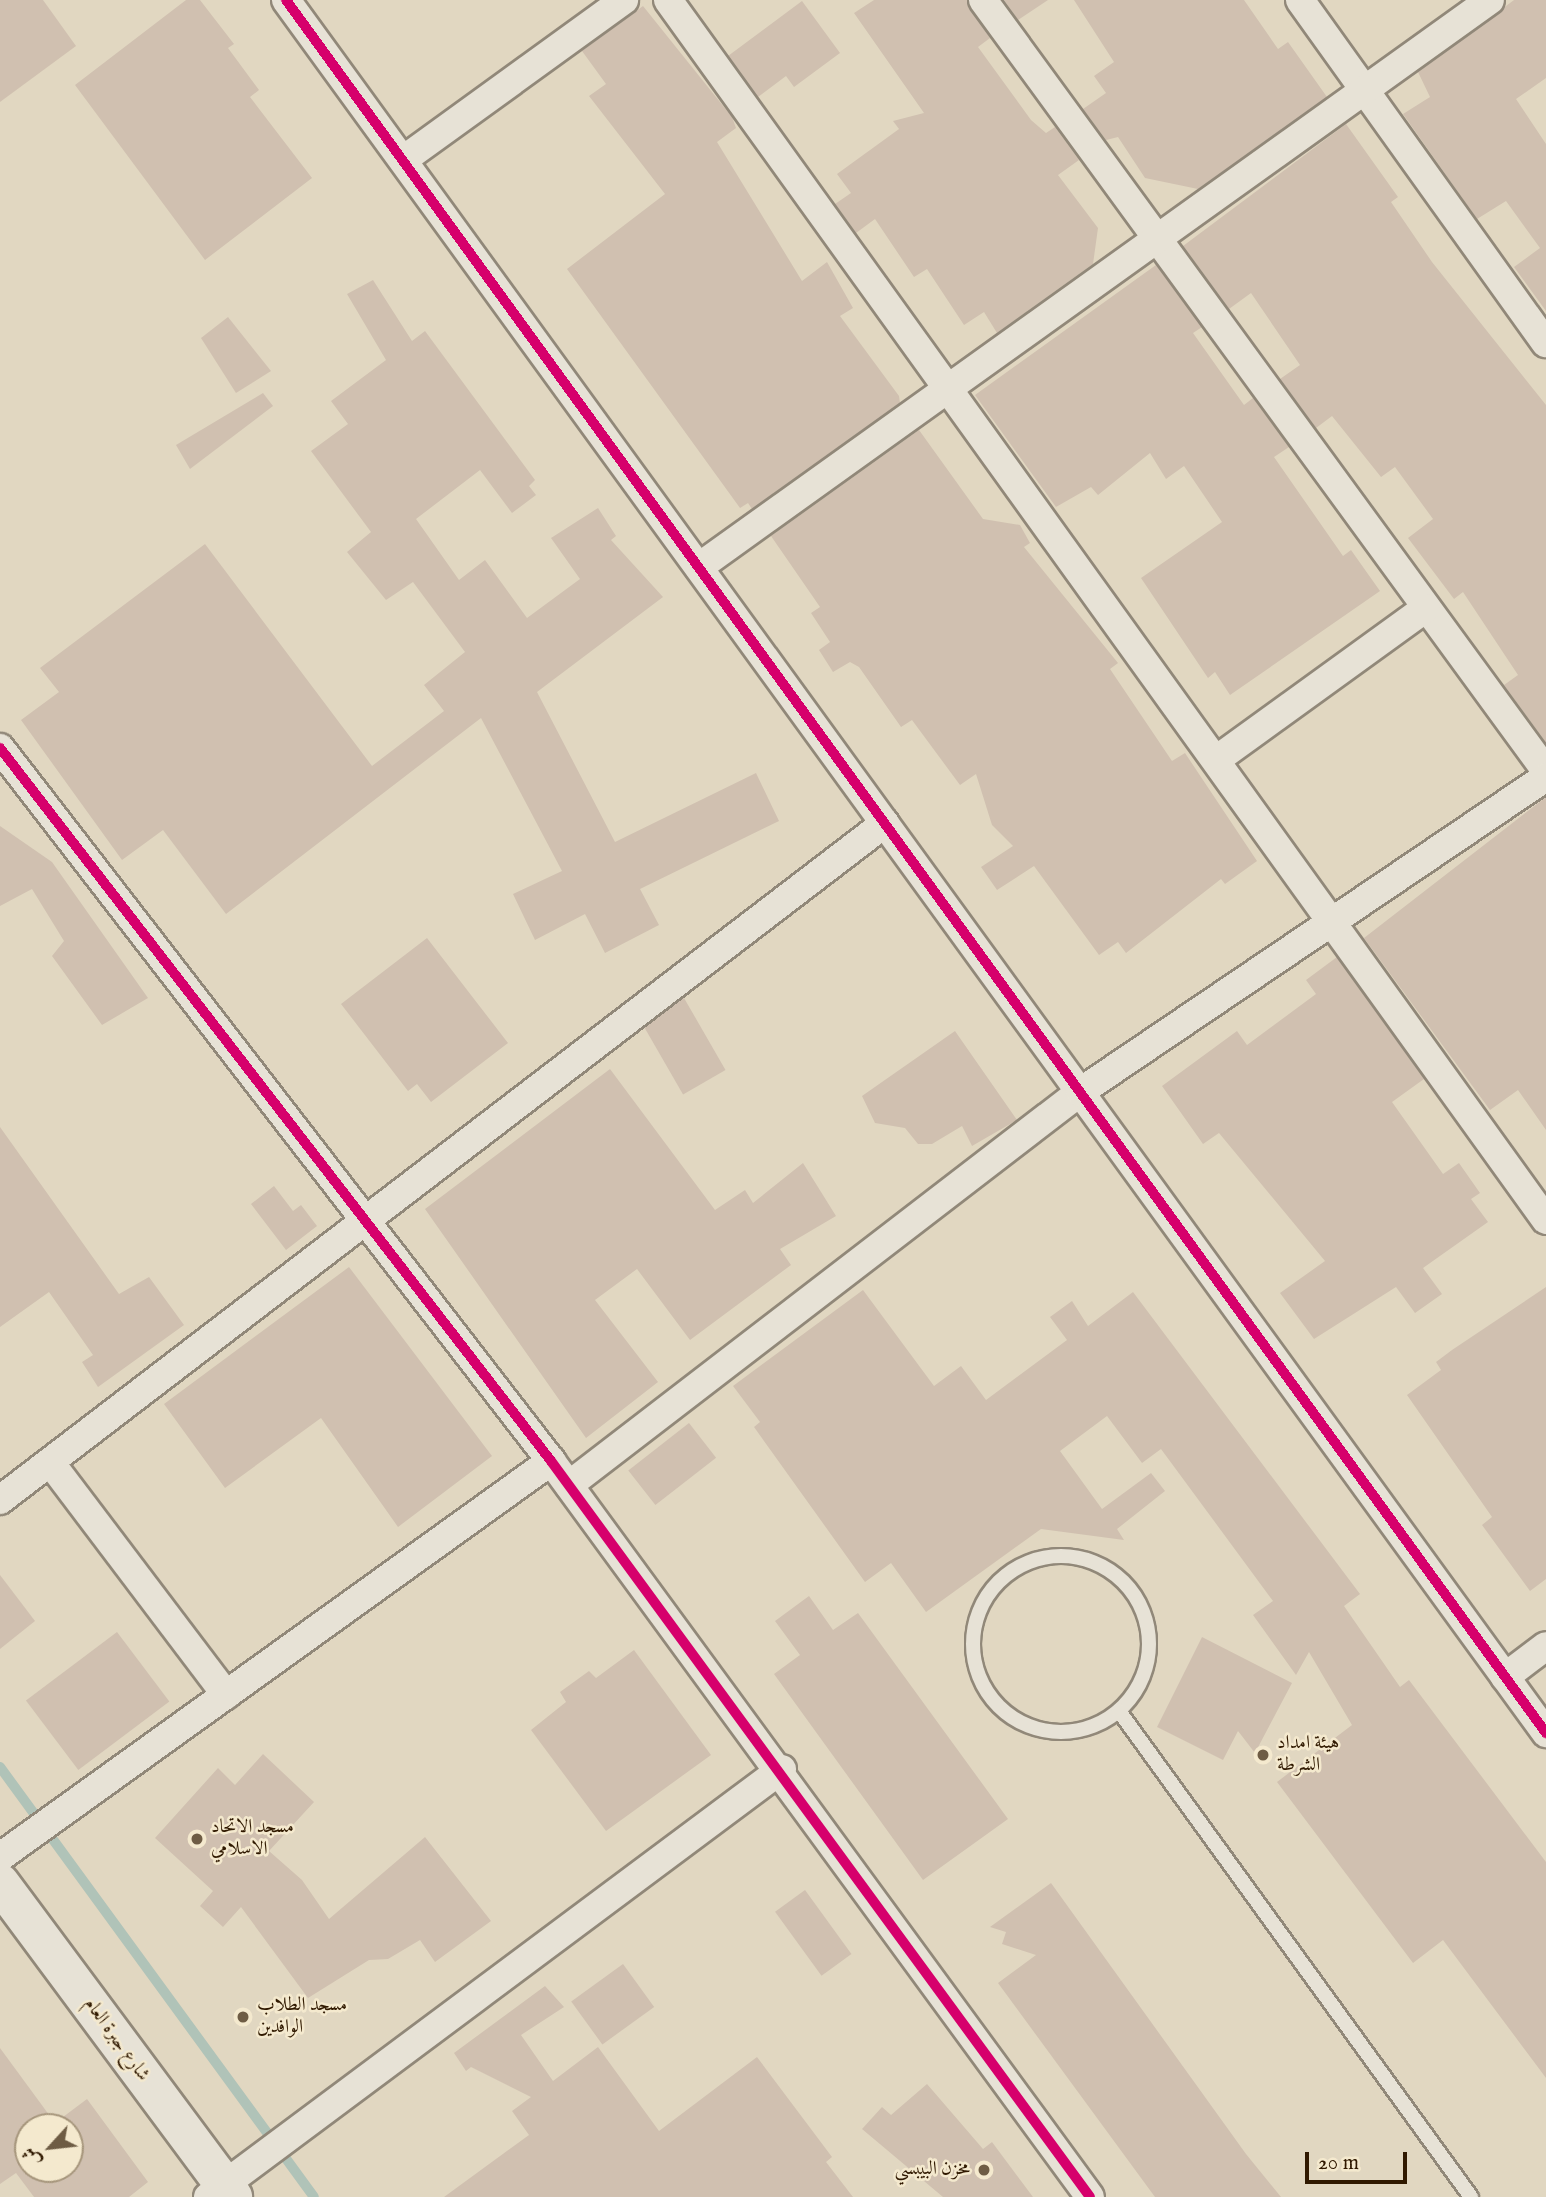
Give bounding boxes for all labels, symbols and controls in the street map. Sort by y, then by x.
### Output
place label: هيئة امداد الشرطة [1277,1733,1339,1777]
marker: هيئة امداد الشرطة [1255,1747,1271,1763]
place label: مسجد الاتحاد الاسلامي [211,1817,294,1861]
marker: مسجد الاتحاد الاسلامي [189,1831,205,1847]
street label: شارع جبرة العام [78,1994,154,2086]
place label: مسجد الطلاب الوافدين [257,1995,347,2039]
marker: مسجد الطلاب الوافدين [235,2009,251,2025]
north arrow [14,2113,84,2183]
scale bar [1308,2138,1410,2182]
text: ش [17,2143,47,2170]
text: 20 m [1318,2150,1359,2177]
place label: مخزن البيبسي [895,2159,970,2181]
marker: مخزن البيبسي [976,2162,992,2178]

